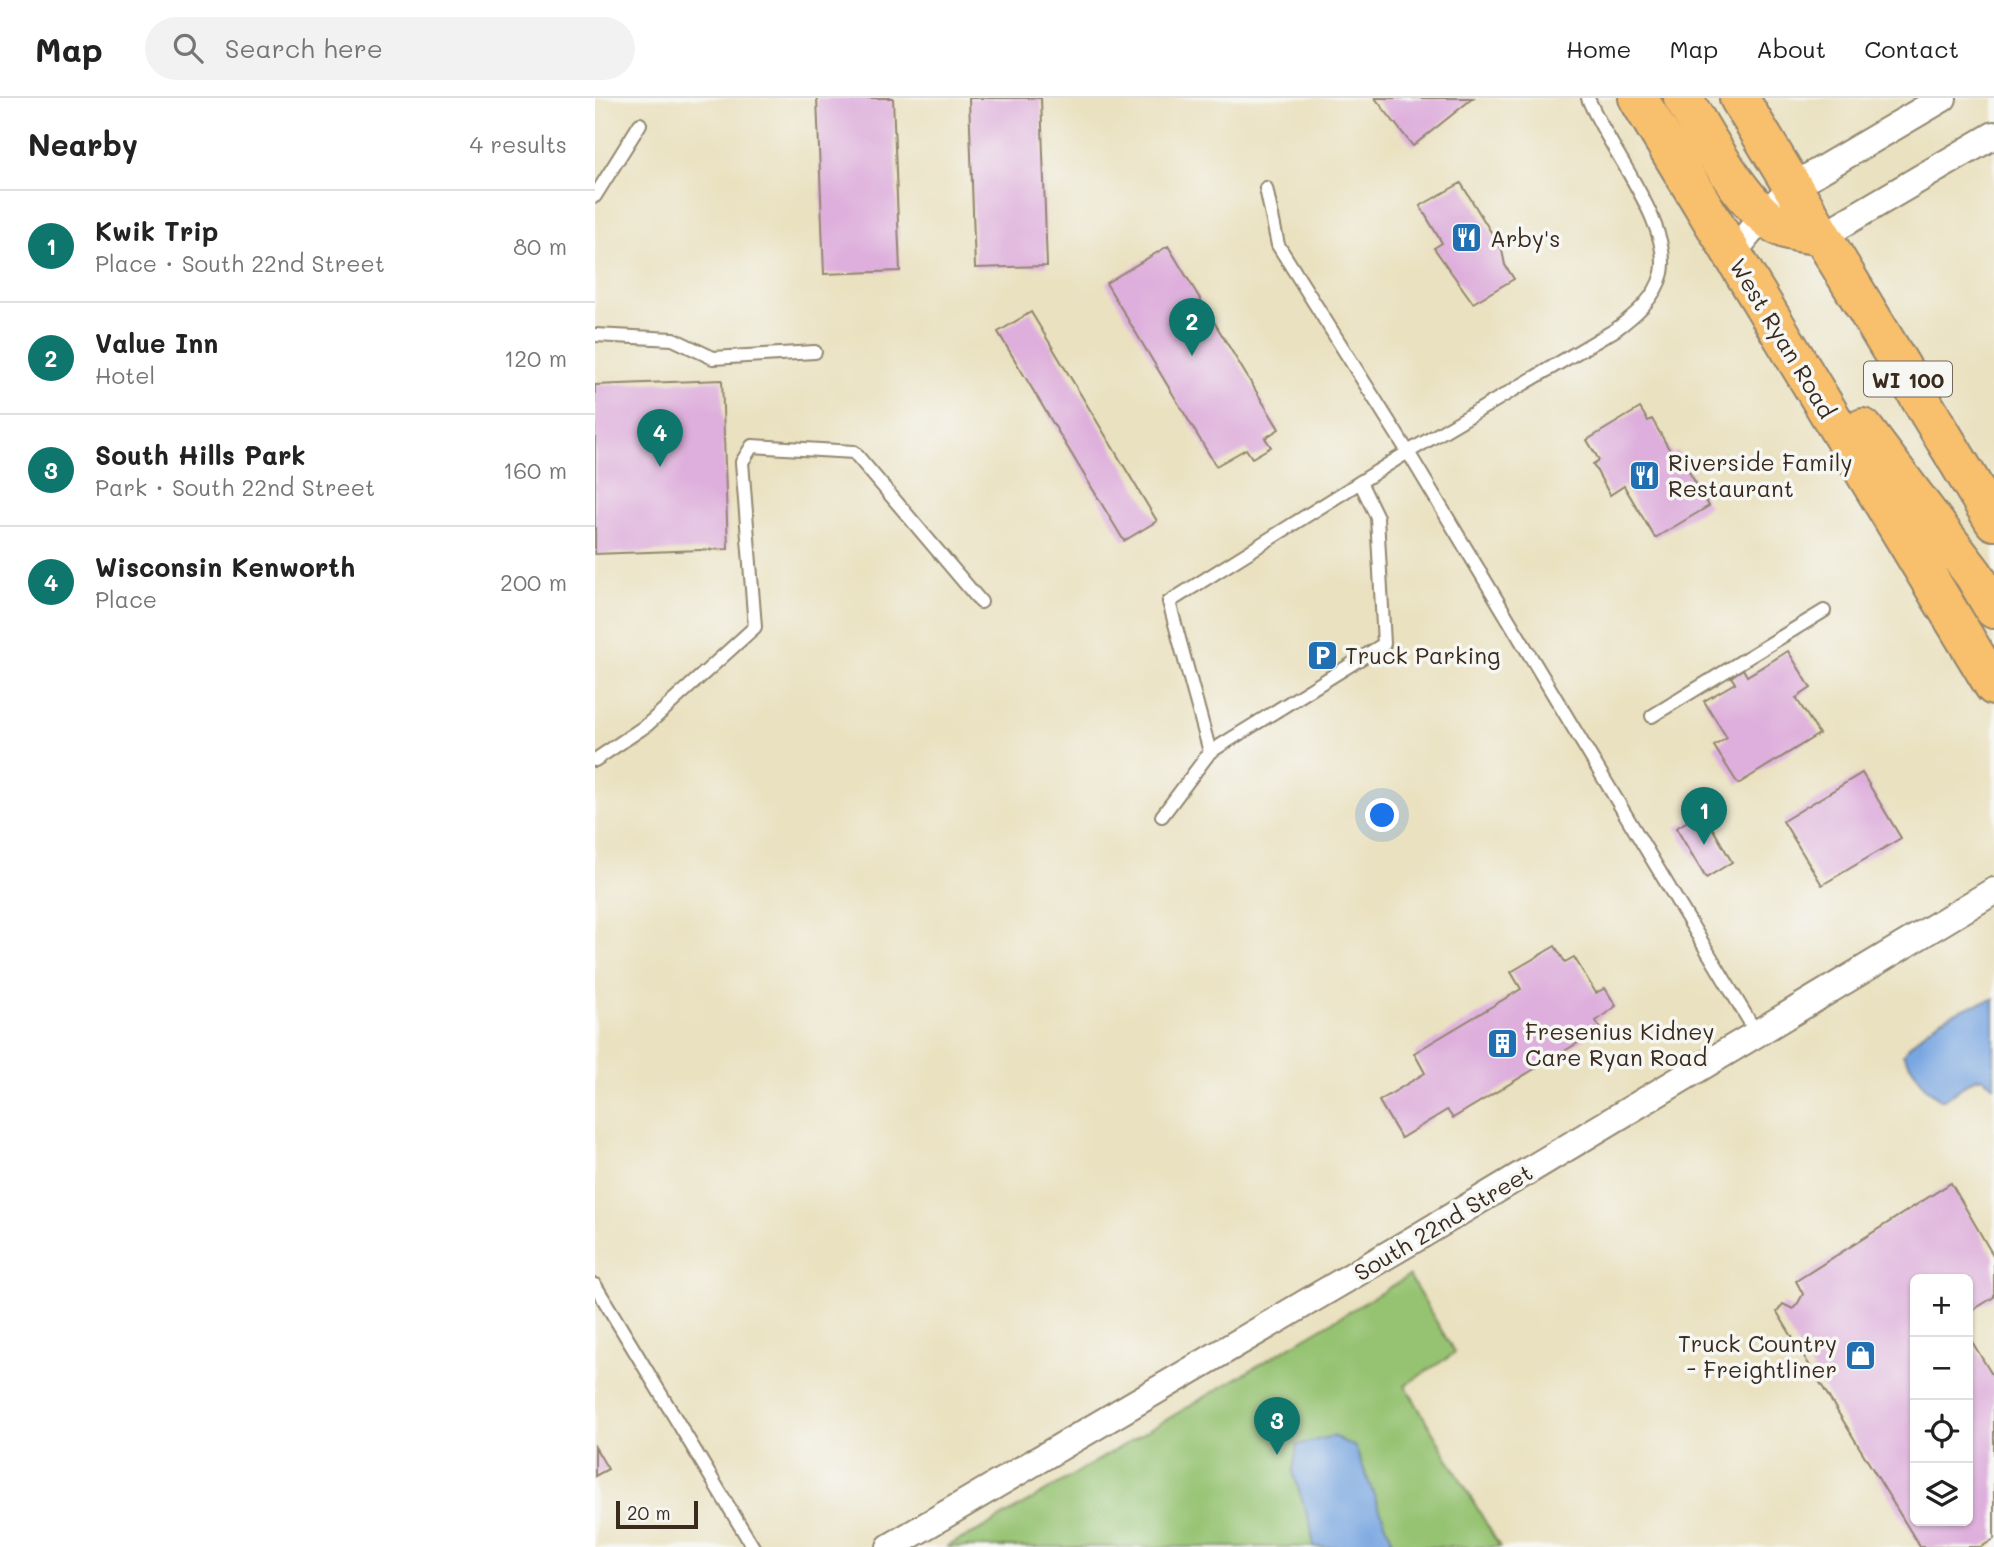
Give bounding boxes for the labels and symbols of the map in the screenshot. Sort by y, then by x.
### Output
restaurant icon: Arby's [1450,221,1484,255]
place label: Arby's [1490,223,1560,253]
street label: West Ryan Road [1723,252,1843,424]
pin: 2 [1169,298,1215,356]
road number: WI 100 [1864,362,1952,396]
pin: 4 [637,409,683,467]
place label: Riverside Family Restaurant [1668,447,1852,503]
restaurant icon: Riverside Family Restaurant [1628,458,1662,492]
parking icon: Truck Parking [1305,638,1339,672]
place label: Truck Parking [1345,640,1500,670]
pin: 1 [1681,787,1727,845]
your location [1365,798,1399,832]
place label: Fresenius Kidney Care Ryan Road [1525,1016,1715,1072]
building icon: Fresenius Kidney Care Ryan Road [1485,1027,1519,1061]
street label: South 22nd Street [1348,1157,1538,1287]
place label: Truck Country - Freightliner [1678,1328,1837,1384]
shop icon: Truck Country - Freightliner [1843,1339,1877,1373]
pin: 3 [1254,1397,1300,1455]
scale bar [616,1498,698,1530]

